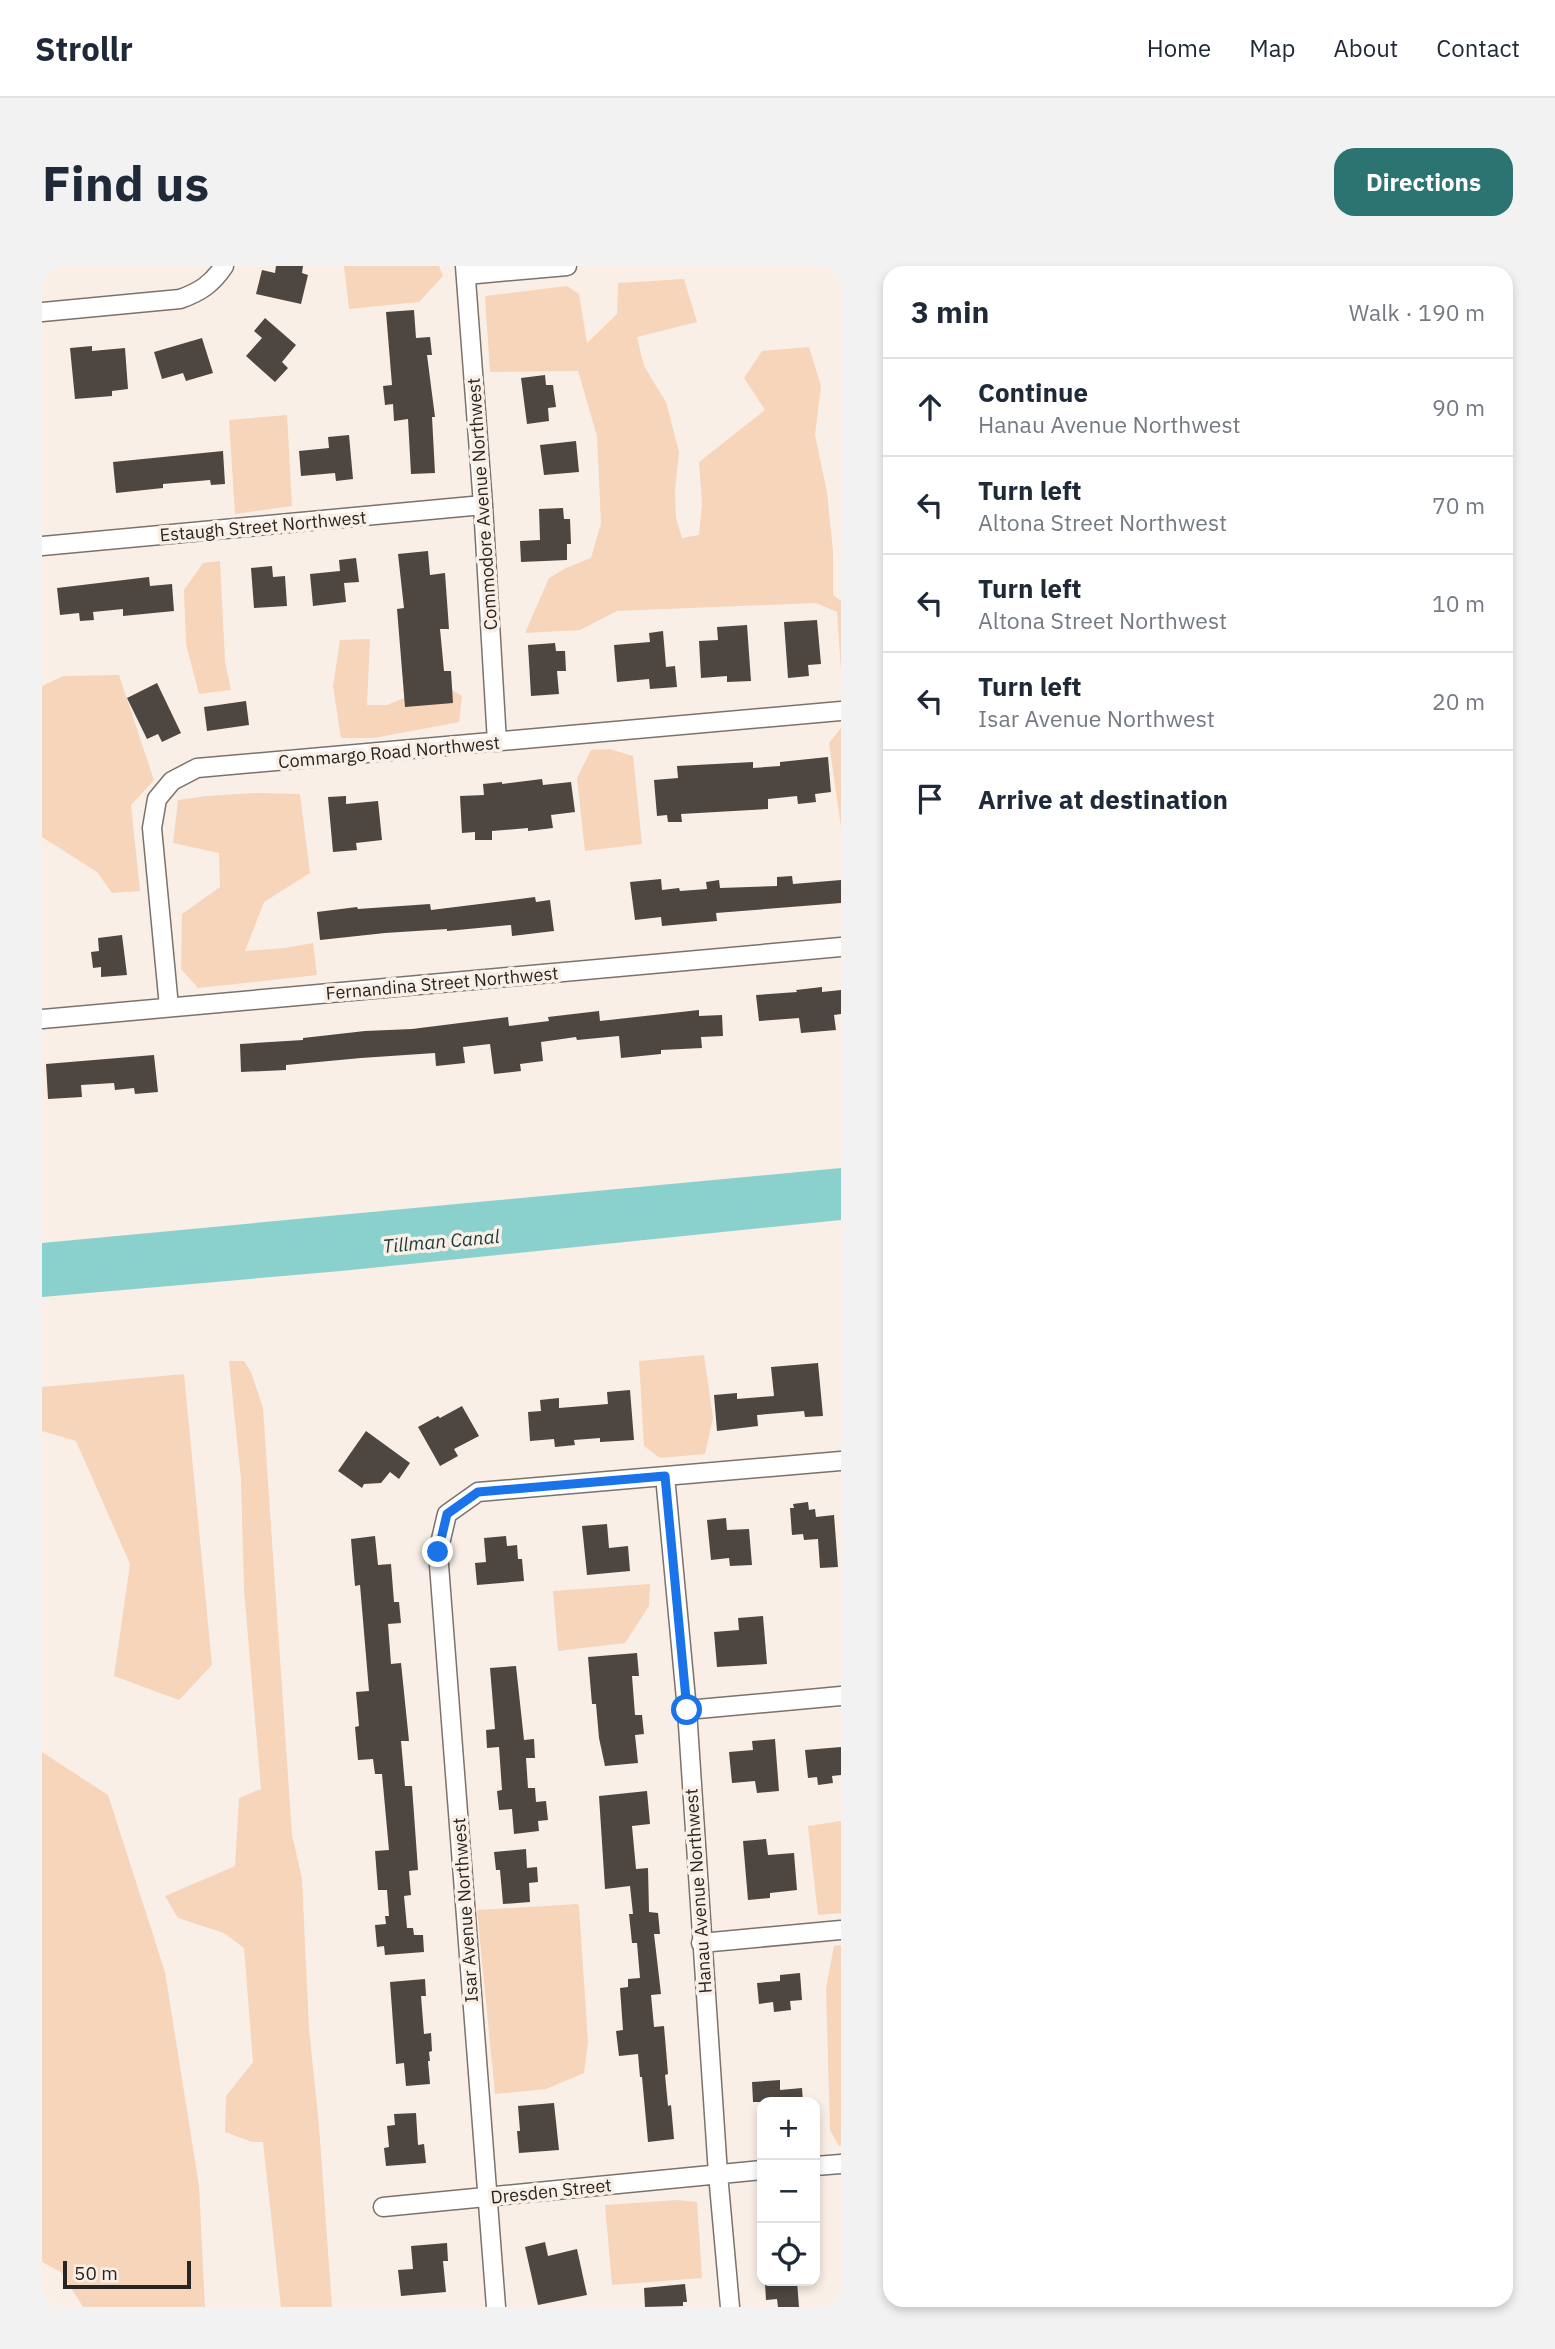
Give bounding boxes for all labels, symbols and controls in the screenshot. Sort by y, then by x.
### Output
text: Strollr [35,27,133,70]
text: Home [1147,32,1211,64]
text: Map [1249,32,1295,64]
text: About [1333,32,1398,64]
text: Contact [1436,32,1520,64]
button: Directions [1334,148,1513,216]
text: Find us [42,151,209,214]
text: 3 min [911,292,989,331]
text: Walk · 190 m [1349,297,1485,327]
text: Continue [978,375,1088,409]
street label: Commodore Avenue Northwest [462,377,502,631]
icon: ahead [911,388,949,426]
text: 90 m [1432,392,1485,422]
text: Hanau Avenue Northwest [978,409,1241,439]
text: Turn left [978,473,1081,507]
icon: left [911,486,949,524]
text: 70 m [1432,490,1485,520]
street label: Estaugh Street Northwest [159,506,367,546]
text: Altona Street Northwest [978,507,1227,537]
text: Turn left [978,571,1081,605]
icon: left [911,584,949,622]
text: 10 m [1432,588,1485,618]
text: Altona Street Northwest [978,605,1227,635]
text: Turn left [978,669,1081,703]
icon: left [911,682,949,720]
text: 20 m [1432,686,1485,716]
text: Isar Avenue Northwest [978,703,1215,733]
street label: Commargo Road Northwest [277,731,501,773]
icon: arrive [911,780,949,818]
text: Arrive at destination [978,782,1228,816]
street label: Fernandina Street Northwest [325,961,559,1005]
water label: Tillman Canal [382,1224,500,1258]
route end [422,1536,453,1567]
route start [671,1694,702,1725]
street label: Hanau Avenue Northwest [679,1788,717,1994]
street label: Isar Avenue Northwest [447,1817,483,2003]
map controls [757,2097,820,2286]
button: + [757,2097,820,2160]
button: − [757,2160,820,2223]
street label: Dresden Street [489,2173,613,2209]
button: locate [757,2223,820,2286]
scale bar [63,2258,191,2290]
text: 50 m [74,2261,118,2285]

